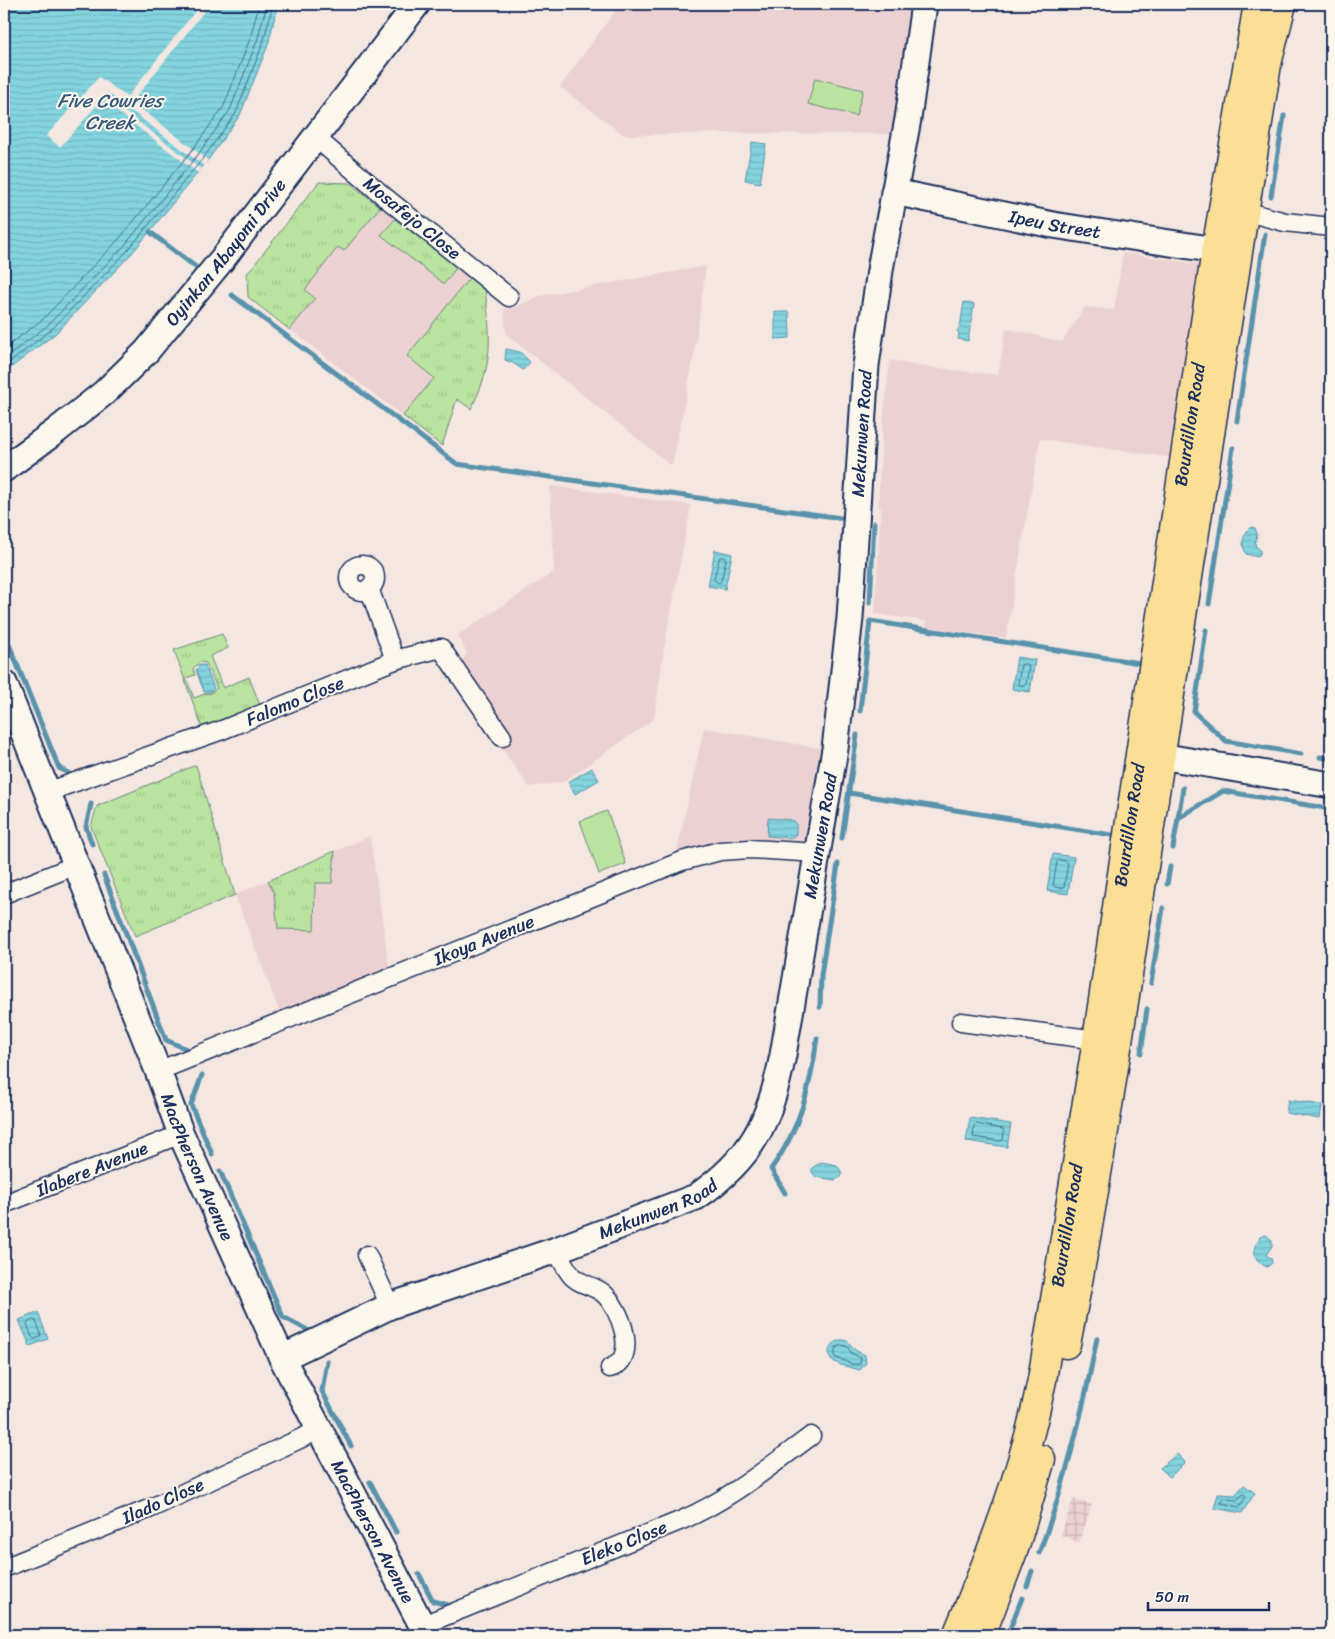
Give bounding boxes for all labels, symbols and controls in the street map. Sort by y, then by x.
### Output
water label: Five Cowries Creek [57,84,165,139]
street label: Mosafejo Close [356,168,469,268]
street label: Oyinkan Abayomi Drive [157,171,295,334]
street label: Ipeu Street [1005,200,1103,248]
street label: Bourdillon Road [1165,359,1215,489]
street label: Mekunwen Road [842,368,882,498]
street label: Falomo Close [241,667,349,735]
street label: Bourdillon Road [1104,760,1155,889]
street label: Mekunwen Road [794,769,847,901]
street label: Ikoya Avenue [428,905,539,975]
street label: MacPherson Avenue [151,1088,243,1246]
street label: Ilabere Avenue [30,1132,153,1206]
street label: Bourdillon Road [1041,1160,1093,1289]
street label: Mekunwen Road [594,1169,726,1249]
street label: MacPherson Avenue [322,1454,424,1609]
street label: Ilado Close [116,1469,209,1534]
street label: Eleko Close [576,1511,672,1575]
scale bar [1148,1579,1269,1611]
text: 50 m [1155,1584,1190,1610]

